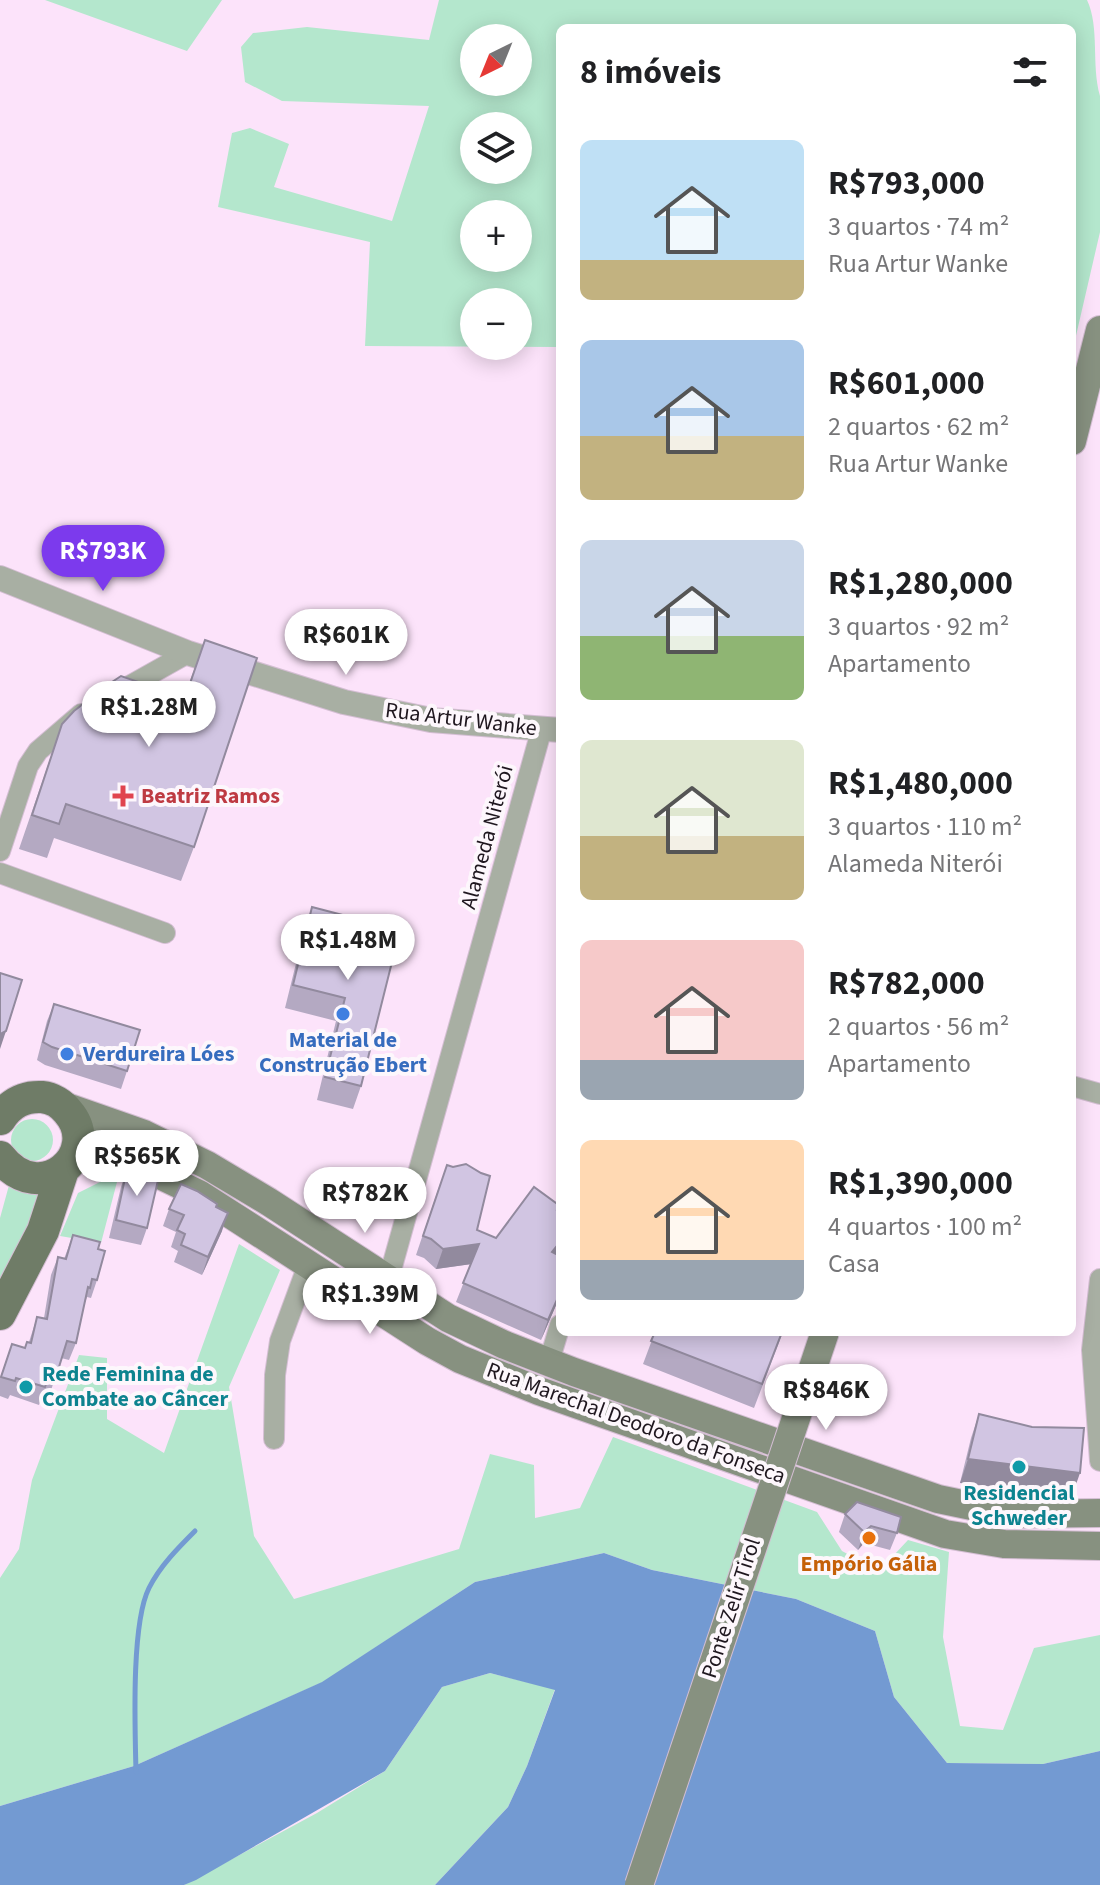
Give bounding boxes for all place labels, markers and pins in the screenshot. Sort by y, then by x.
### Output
pin: R$793K [38,525,168,593]
pin: R$601K [281,609,411,677]
pin: R$1.28M [75,681,223,749]
place label: Beatriz Ramos [141,780,280,812]
marker: Beatriz Ramos [112,785,134,807]
pin: R$1.48M [274,914,422,982]
marker: Material de Construção Ebert [334,1005,352,1023]
place label: Material de Construção Ebert [259,1024,428,1081]
place label: Verdureira Lóes [82,1038,235,1070]
marker: Verdureira Lóes [58,1045,76,1063]
pin: R$565K [72,1130,202,1198]
pin: R$782K [300,1167,430,1235]
pin: R$1.39M [296,1268,444,1336]
place label: Rede Feminina de Combate ao Câncer [42,1358,229,1415]
pin: R$846K [761,1364,891,1432]
marker: Rede Feminina de Combate ao Câncer [17,1378,35,1396]
marker: Residencial Schweder [1010,1458,1028,1476]
place label: Residencial Schweder [963,1477,1075,1534]
marker: Empório Gália [860,1529,878,1547]
place label: Empório Gália [801,1548,937,1580]

